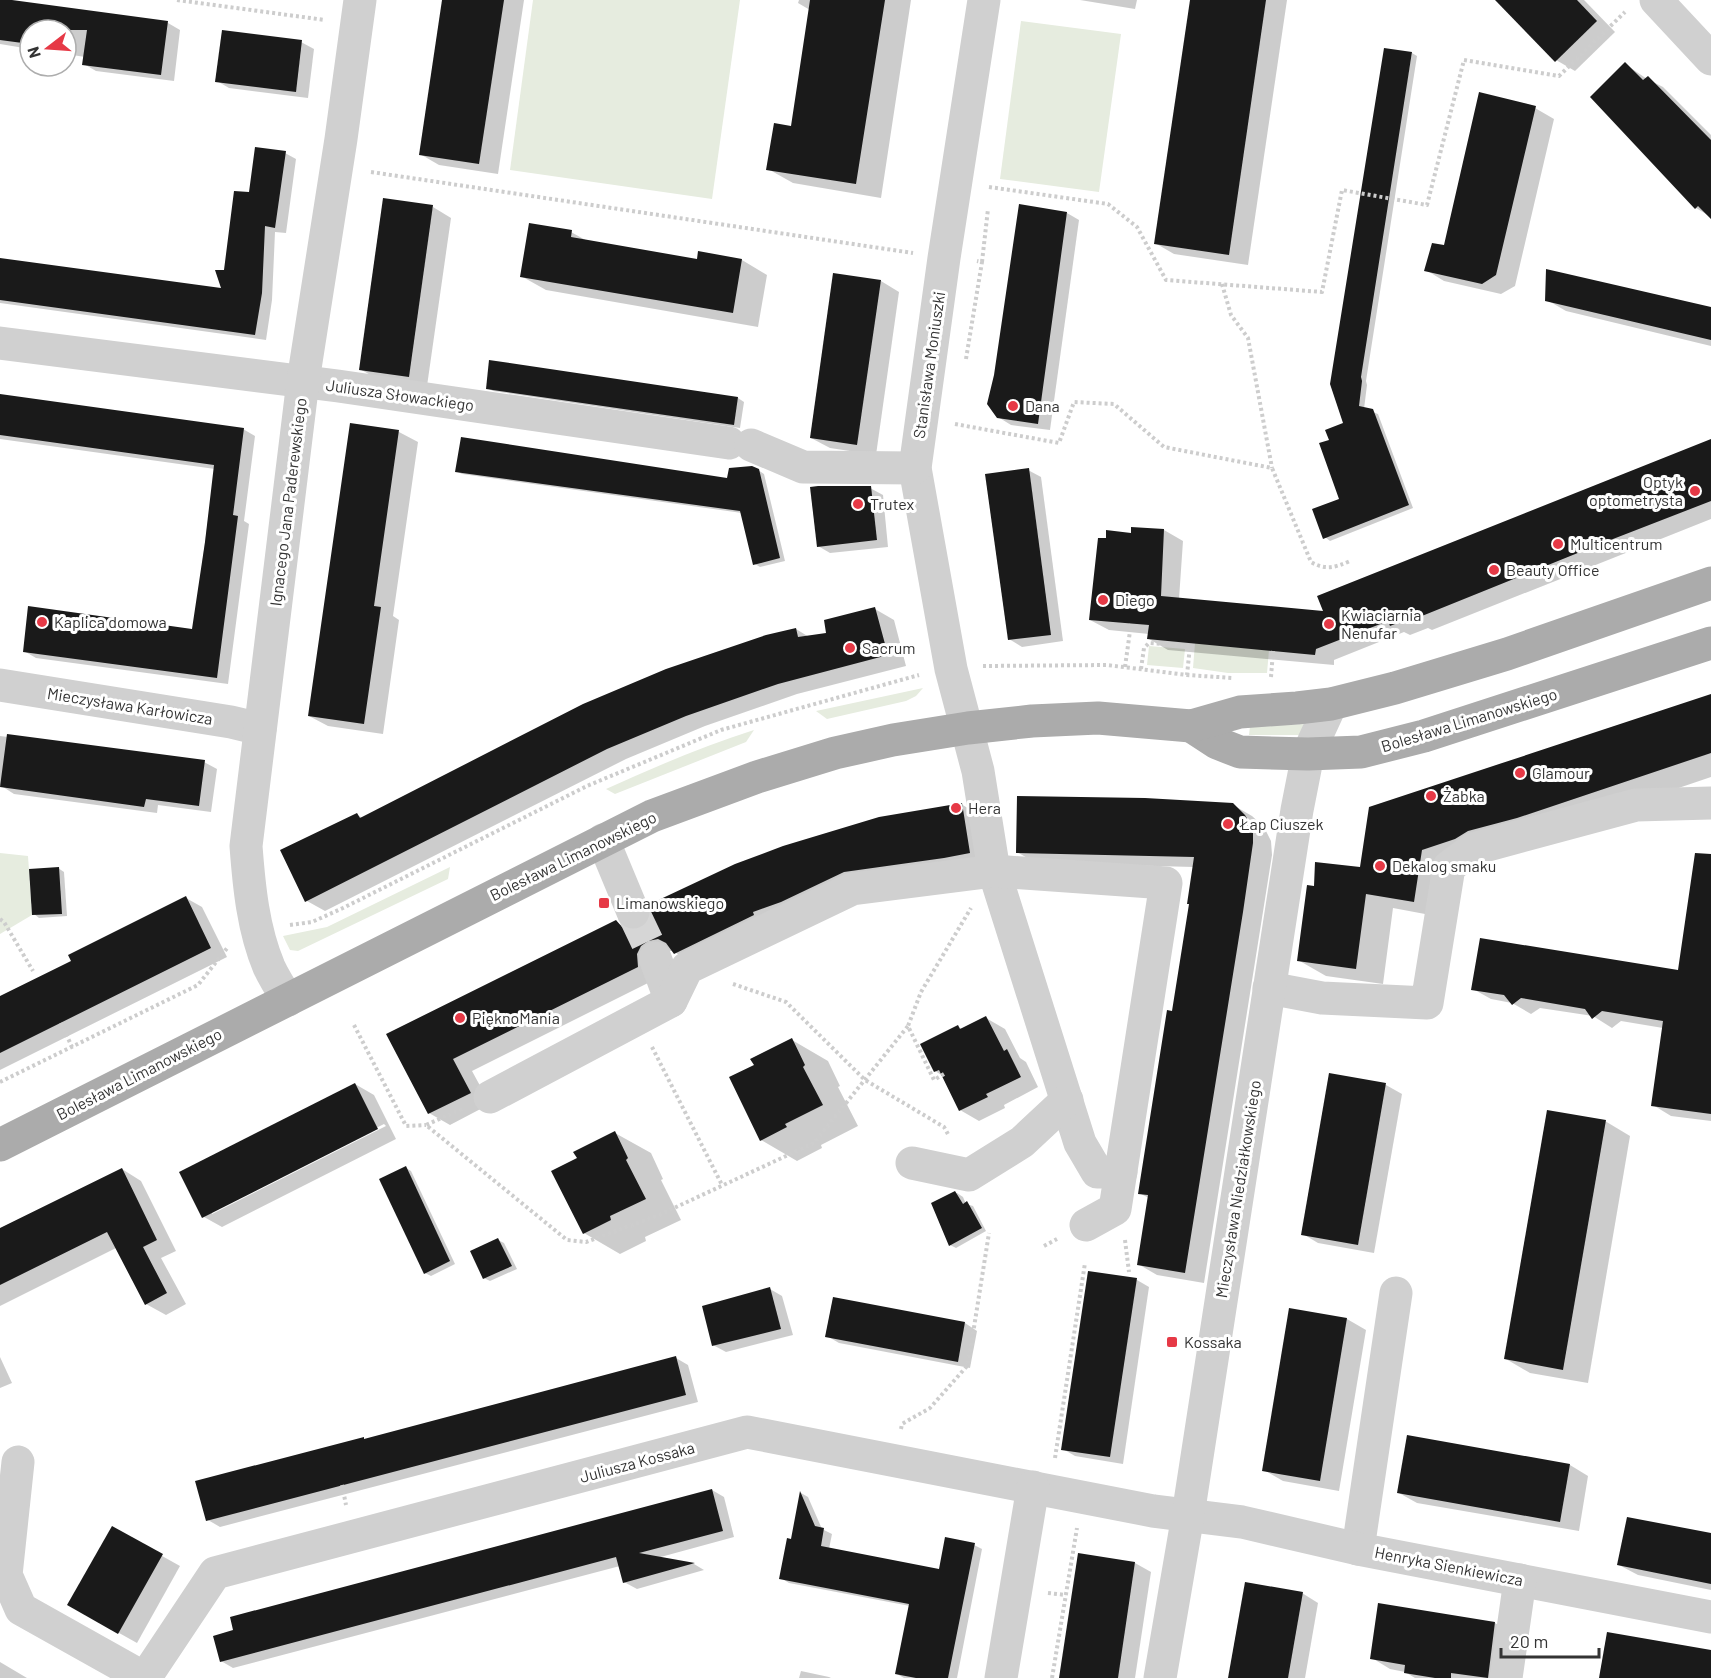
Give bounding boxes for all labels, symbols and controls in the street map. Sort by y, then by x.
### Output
north arrow [18,18,78,78]
text: N [23,45,44,60]
street label: Stanisława Moniuszki [909,290,948,440]
street label: Juliusza Słowackiego [325,375,475,414]
place label: Dana [1025,396,1060,415]
street label: Ignacego Jana Paderewskiego [265,397,310,607]
marker: Dana [1006,399,1020,413]
place label: Optyk optometrysta [1589,472,1683,509]
marker: Optyk optometrysta [1688,484,1702,498]
place label: Trutex [870,494,915,513]
marker: Trutex [851,497,865,511]
place label: Multicentrum [1570,534,1662,553]
marker: Multicentrum [1551,537,1565,551]
place label: Beauty Office [1506,560,1599,579]
marker: Beauty Office [1487,563,1501,577]
place label: Diego [1115,590,1155,609]
marker: Diego [1096,593,1110,607]
place label: Kwiaciarnia Nenufar [1341,605,1422,642]
place label: Kaplica domowa [54,612,167,631]
marker: Kaplica domowa [35,615,49,629]
marker: Kwiaciarnia Nenufar [1322,617,1336,631]
place label: Sacrum [862,638,915,657]
marker: Sacrum [843,641,857,655]
street label: Mieczysława Karłowicza [46,683,214,728]
street label: Bolesława Limanowskiego [1379,684,1559,755]
place label: Glamour [1532,763,1590,782]
marker: Glamour [1513,766,1527,780]
place label: Żabka [1443,786,1485,805]
marker: Żabka [1424,789,1438,803]
place label: Hera [968,798,1001,817]
marker: Hera [949,801,963,815]
street label: Bolesława Limanowskiego [486,807,659,904]
place label: Łap Ciuszek [1239,814,1324,833]
marker: Łap Ciuszek [1221,817,1235,831]
place label: Dekalog smaku [1392,856,1496,875]
marker: Dekalog smaku [1373,859,1387,873]
place label: Limanowskiego [616,893,724,912]
marker: Limanowskiego [597,896,611,910]
place label: PięknoMania [472,1008,560,1027]
marker: PięknoMania [453,1011,467,1025]
street label: Bolesława Limanowskiego [53,1024,225,1124]
street label: Mieczysława Niedziałkowskiego [1211,1079,1264,1299]
place label: Kossaka [1184,1332,1242,1351]
marker: Kossaka [1165,1335,1179,1349]
street label: Juliusza Kossaka [577,1437,696,1486]
street label: Henryka Sienkiewicza [1373,1542,1525,1589]
scale bar [1501,1621,1598,1659]
text: 20 m [1510,1630,1548,1652]

